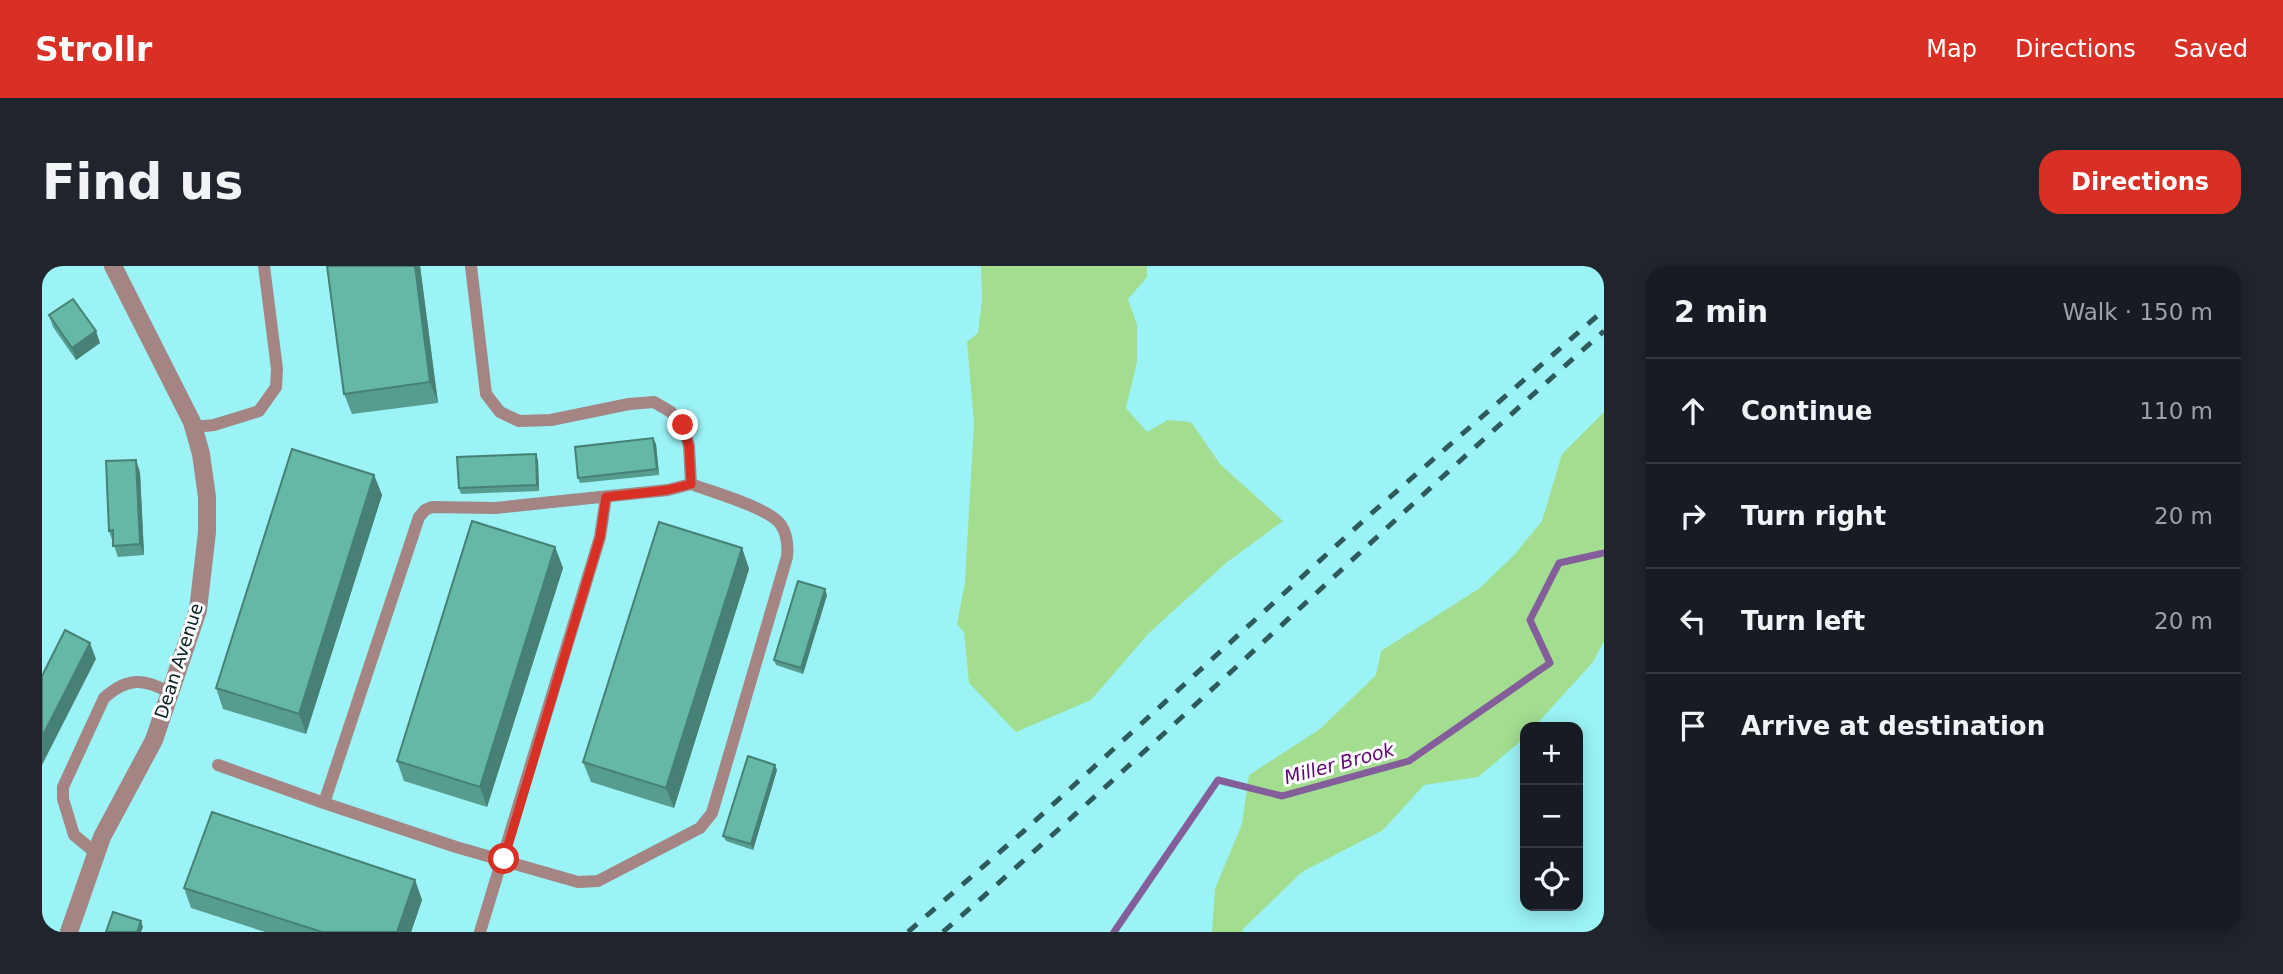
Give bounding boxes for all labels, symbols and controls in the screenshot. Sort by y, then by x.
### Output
text: Strollr [35,30,152,69]
text: Map [1926,35,1977,63]
text: Directions [2015,35,2136,63]
text: Saved [2174,35,2248,63]
button: Directions [2039,150,2241,214]
text: Find us [42,154,243,211]
text: 2 min [1674,294,1768,329]
text: Walk · 150 m [2062,299,2213,325]
icon: ahead [1674,392,1712,430]
text: Continue [1741,396,1872,426]
text: 110 m [2139,398,2213,424]
route end [667,409,698,440]
icon: right [1674,497,1712,535]
text: Turn right [1741,501,1886,531]
text: 20 m [2154,503,2213,529]
street label: Dean Avenue [150,601,207,721]
icon: left [1674,602,1712,640]
text: Turn left [1741,606,1865,636]
text: 20 m [2154,608,2213,634]
icon: arrive [1674,707,1712,745]
text: Arrive at destination [1741,711,2045,741]
map controls [1520,722,1583,911]
button: + [1520,722,1583,785]
water label: Miller Brook [1282,738,1397,788]
button: − [1520,785,1583,848]
route start [488,843,519,874]
button: locate [1520,848,1583,911]

